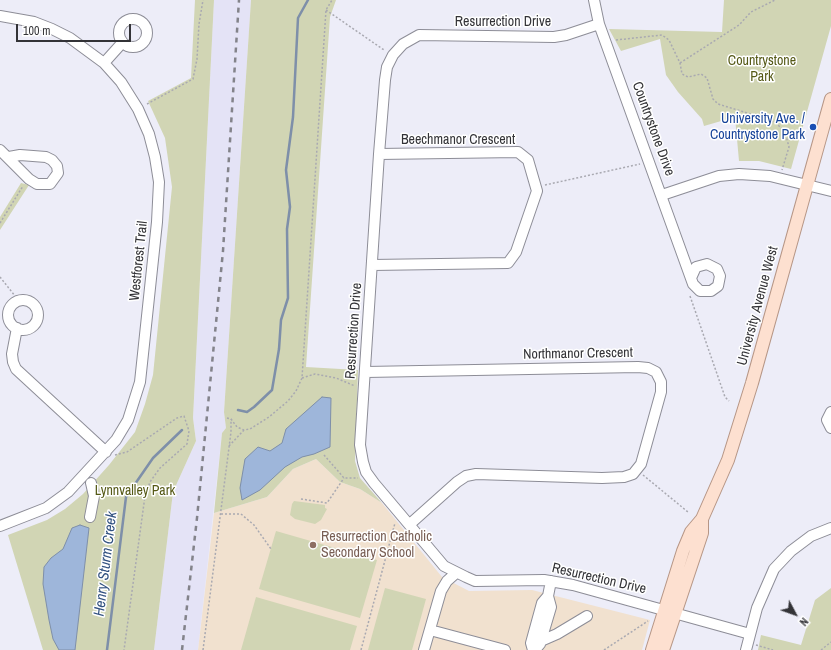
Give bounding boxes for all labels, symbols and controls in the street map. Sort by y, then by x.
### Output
street label: Resurrection Drive [455,14,551,30]
scale bar [18,16,133,42]
text: 100 m [23,23,50,39]
park label: Countrystone Park [728,53,796,86]
street label: Countrystone Drive [628,80,678,178]
place label: University Ave. / Countrystone Park [710,111,805,144]
marker: University Ave. / Countrystone Park [808,122,818,132]
street label: Beechmanor Crescent [401,132,515,148]
street label: Westforest Trail [126,220,152,302]
street label: University Avenue West [734,245,782,367]
street label: Resurrection Drive [342,282,366,380]
street label: Northmanor Crescent [523,345,633,363]
park label: Lynnvalley Park [95,483,175,499]
water label: Henry Sturm Creek [91,511,121,617]
place label: Resurrection Catholic Secondary School [321,529,432,562]
marker: Resurrection Catholic Secondary School [308,540,318,550]
street label: Resurrection Drive [550,560,648,598]
north arrow [775,594,815,634]
text: N [797,615,811,629]

